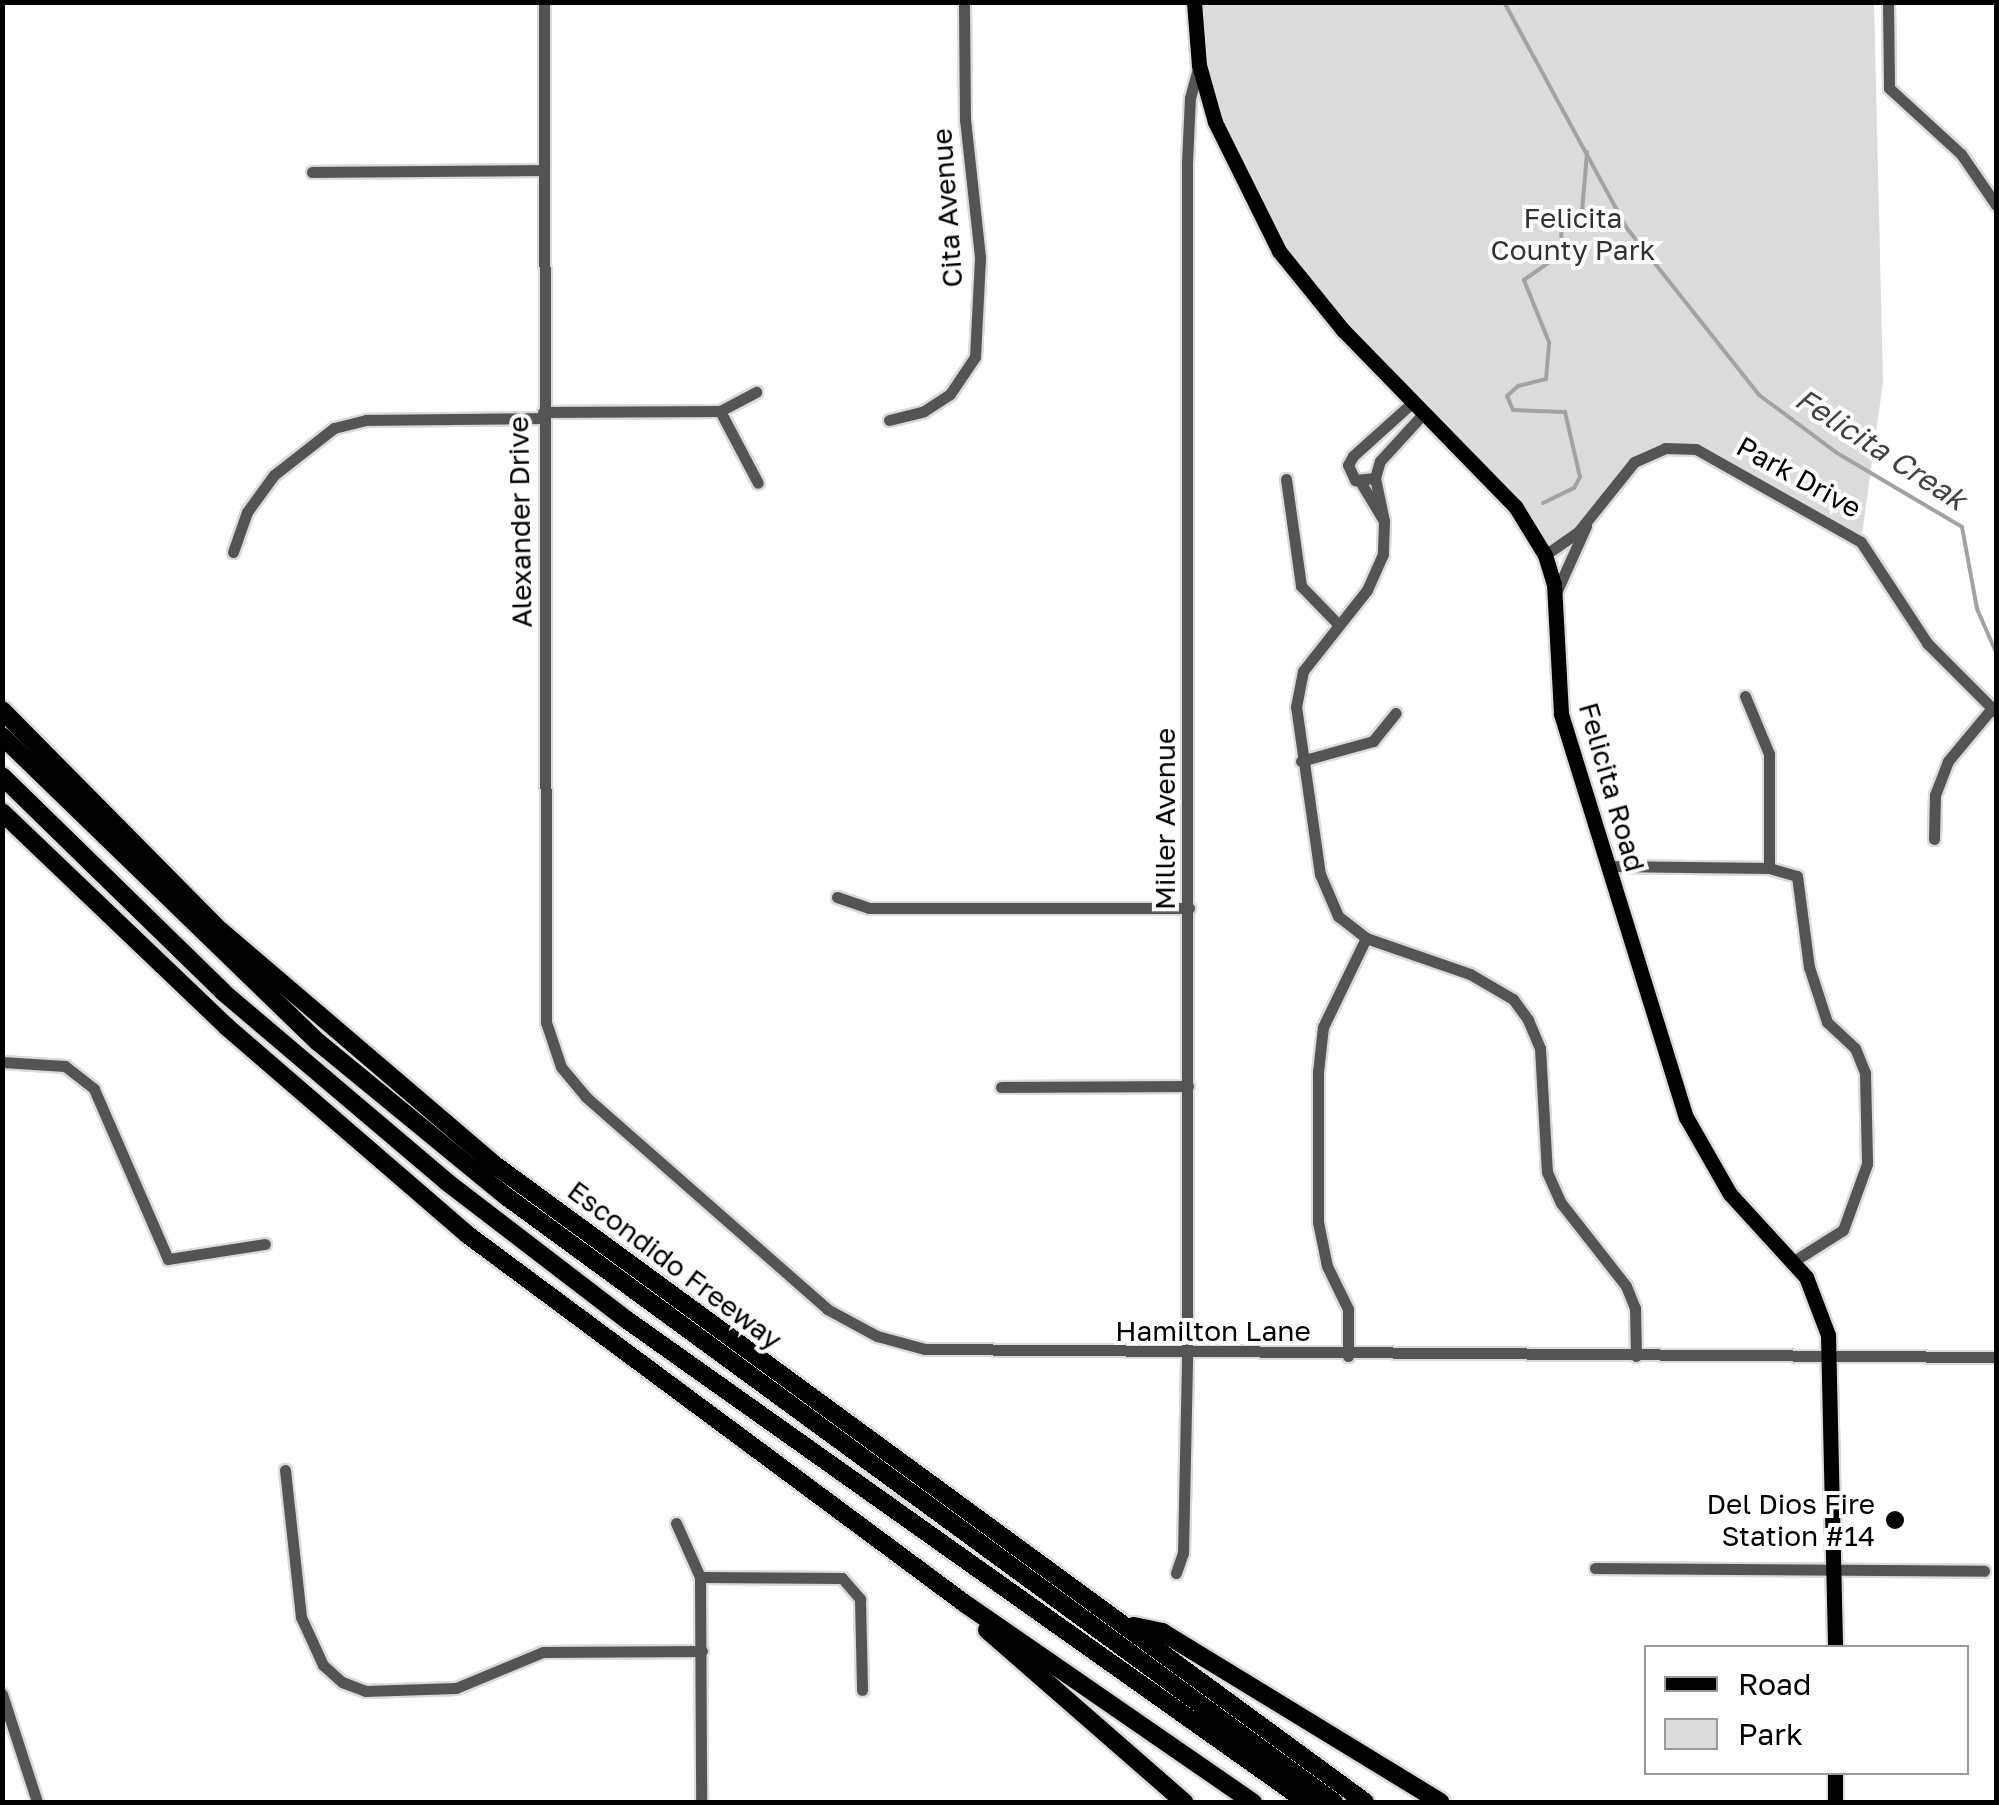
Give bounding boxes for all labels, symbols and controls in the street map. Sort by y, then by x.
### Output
street label: Cita Avenue [925,127,969,289]
park label: Felicita County Park [1491,201,1655,267]
water label: Felicita Creak [1789,380,1973,518]
street label: Alexander Drive [501,416,539,628]
street label: Park Drive [1731,429,1867,525]
street label: Felicita Road [1572,699,1652,875]
street label: Miller Avenue [1148,728,1182,910]
street label: Escondido Freeway [561,1173,789,1357]
street label: Hamilton Lane [1115,1314,1311,1348]
place label: Del Dios Fire Station #14 [1706,1487,1875,1553]
marker: Del Dios Fire Station #14 [1884,1509,1906,1531]
legend [1644,1645,1969,1775]
text: Road [1738,1666,1812,1702]
text: Park [1738,1716,1803,1752]

